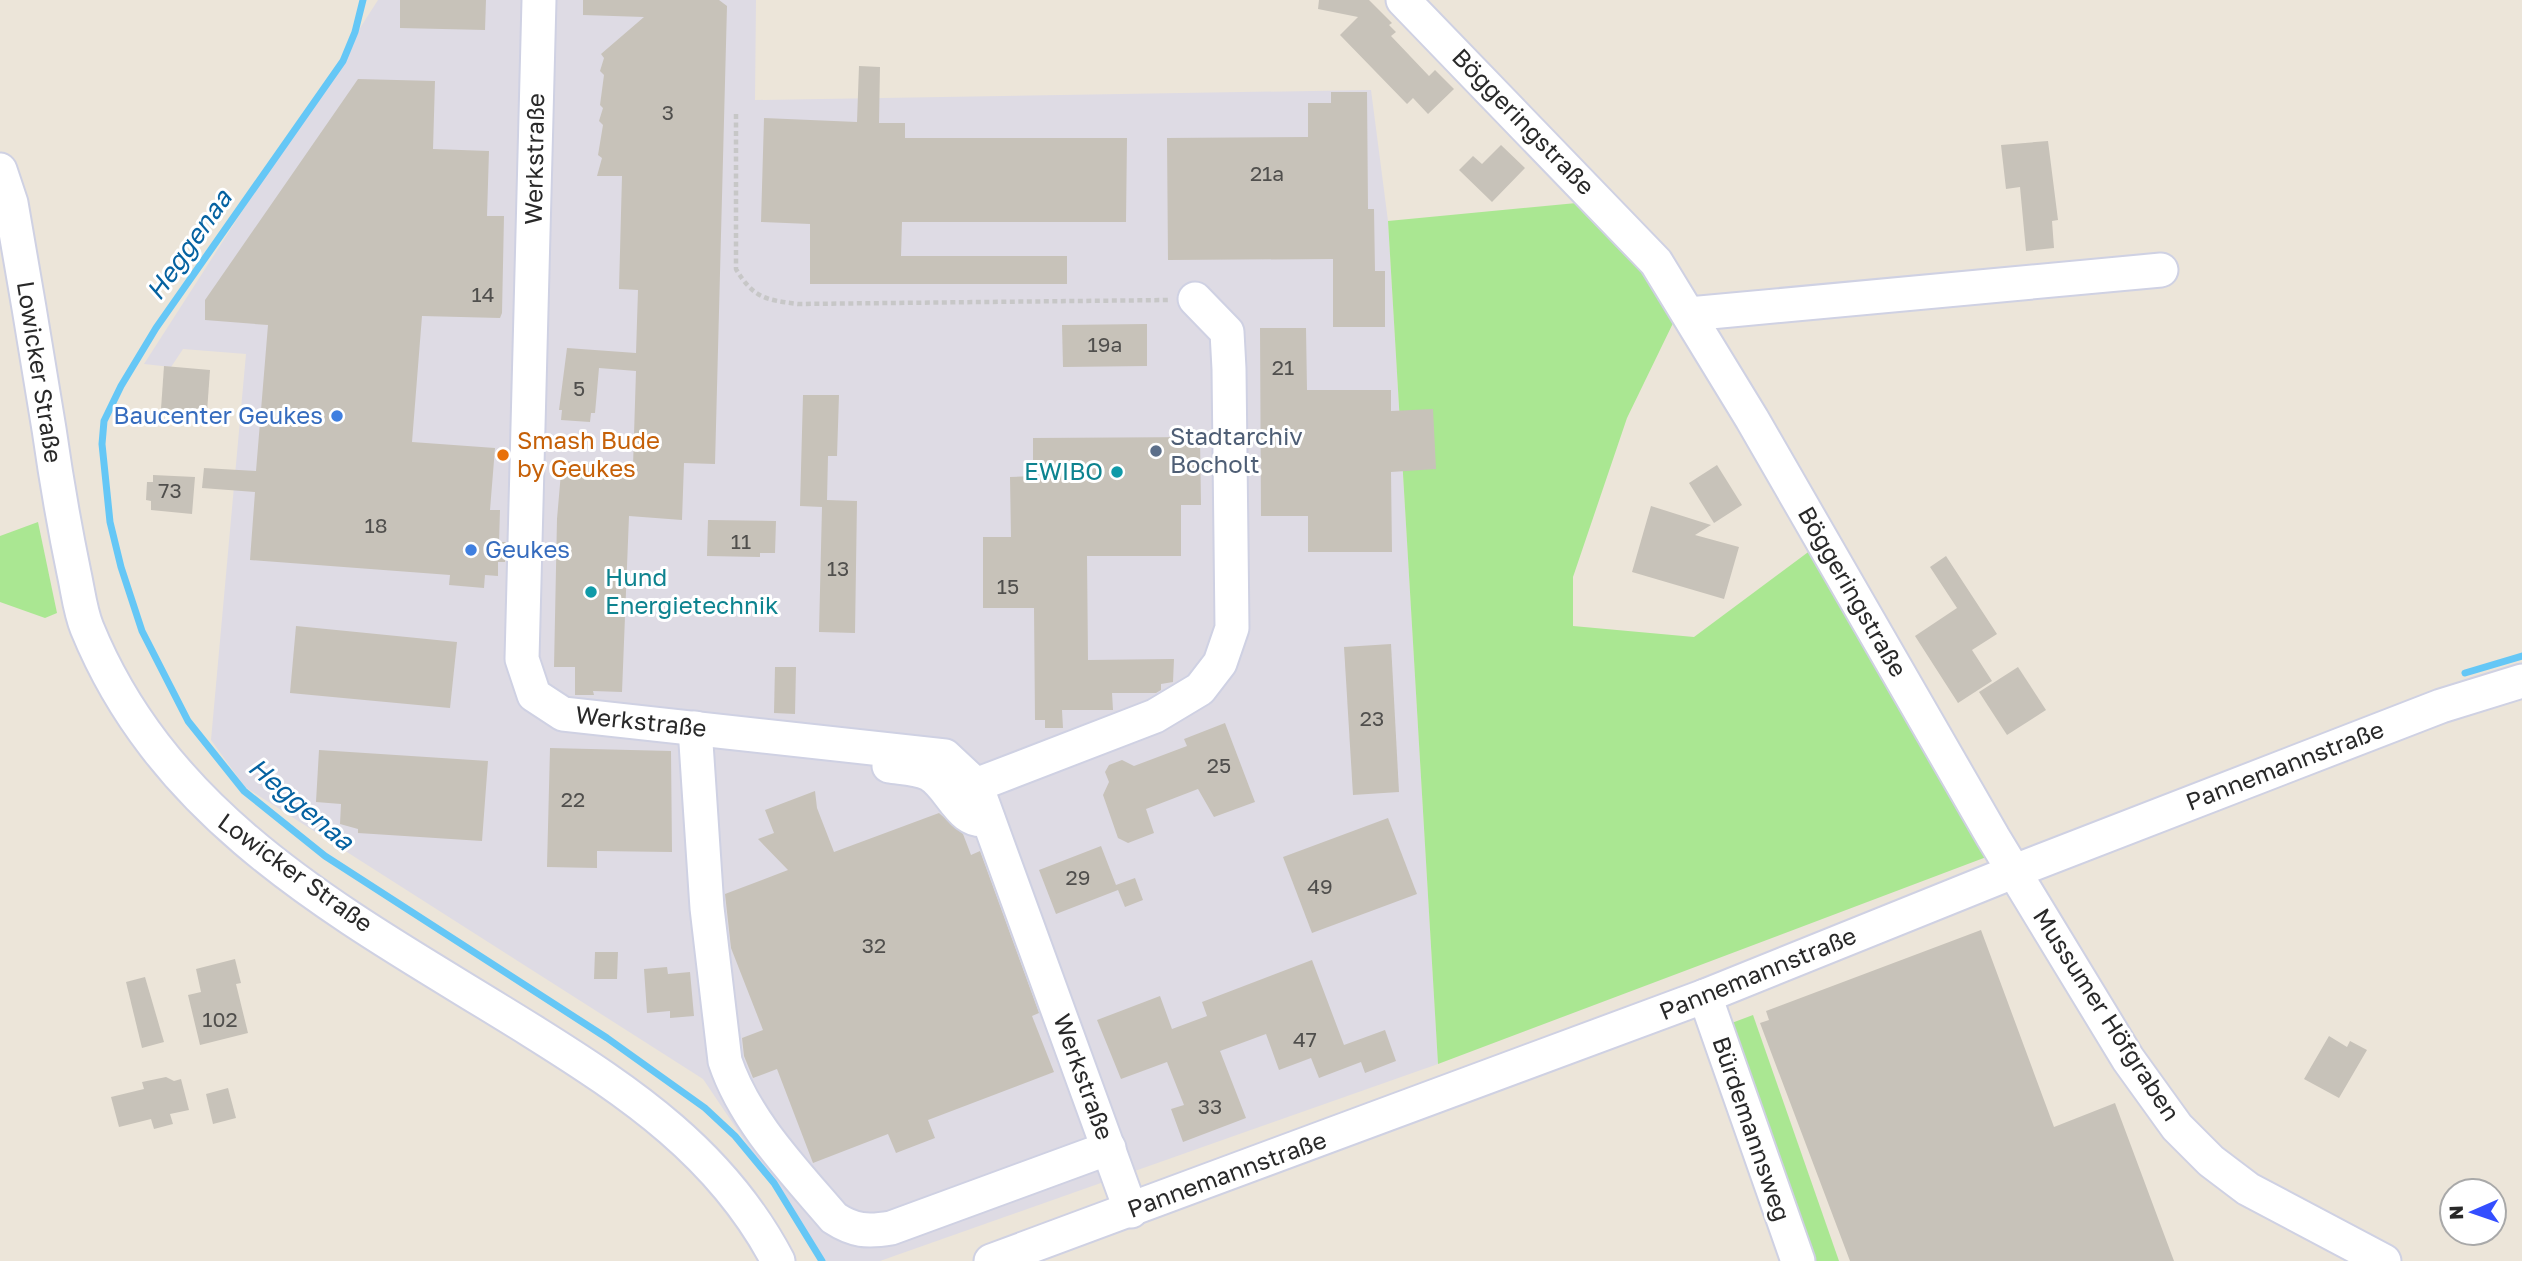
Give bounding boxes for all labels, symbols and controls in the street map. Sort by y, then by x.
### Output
street label: Böggeringstraße [1447,42,1601,200]
street label: Werkstraße [518,93,549,225]
house number: 3 [662,99,674,125]
house number: 21a [1250,160,1284,186]
water label: Heggenaa [139,183,239,306]
street label: Lowicker Straße [12,279,69,465]
house number: 14 [472,281,495,307]
house number: 19a [1088,331,1122,357]
house number: 21 [1272,354,1294,380]
house number: 5 [573,375,585,401]
place label: Baucenter Geukes [113,400,323,429]
marker: Baucenter Geukes [329,408,345,424]
place label: Stadtarchiv Bocholt [1170,421,1303,478]
place label: Smash Bude by Geukes [517,425,660,482]
marker: Stadtarchiv Bocholt [1148,443,1164,459]
marker: Smash Bude by Geukes [495,447,511,463]
place label: EWIBO [1024,456,1103,485]
marker: EWIBO [1109,464,1125,480]
house number: 73 [158,477,182,503]
street label: Böggeringstraße [1793,501,1914,682]
house number: 18 [365,512,388,538]
house number: 11 [731,528,751,554]
place label: Geukes [485,534,570,563]
marker: Geukes [463,542,479,558]
house number: 13 [827,555,849,581]
place label: Hund Energietechnik [605,562,779,619]
house number: 15 [997,573,1019,599]
marker: Hund Energietechnik [583,584,599,600]
street label: Werkstraße [574,699,708,742]
house number: 23 [1360,705,1384,731]
street label: Pannemannstraße [2181,713,2388,816]
water label: Heggenaa [243,751,361,857]
house number: 25 [1207,752,1231,778]
house number: 22 [561,786,585,812]
street label: Lowicker Straße [213,806,379,938]
house number: 29 [1066,864,1090,890]
house number: 49 [1307,873,1333,899]
street label: Mussumer Höfgraben [2028,903,2187,1126]
street label: Pannemannstraße [1655,920,1860,1025]
house number: 32 [862,932,886,958]
house number: 102 [202,1006,238,1032]
street label: Werkstraße [1048,1010,1121,1143]
house number: 47 [1293,1026,1317,1052]
street label: Bürdemannsweg [1707,1032,1798,1225]
house number: 33 [1198,1093,1222,1119]
street label: Pannemannstraße [1123,1124,1330,1223]
north arrow [2438,1177,2508,1247]
text: N [2444,1205,2467,1220]

